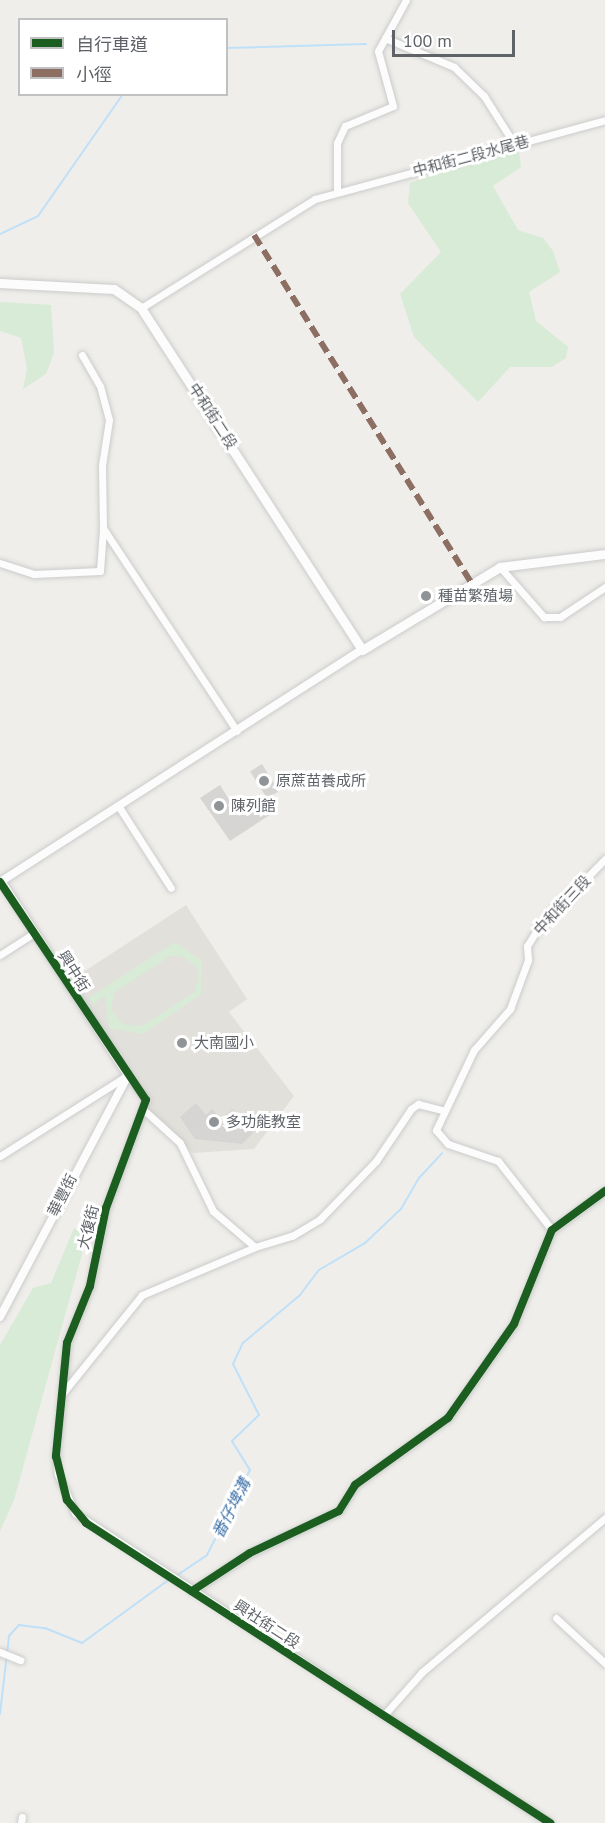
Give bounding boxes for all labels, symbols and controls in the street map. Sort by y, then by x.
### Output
legend [18,18,228,96]
scale bar [395,18,518,56]
text: 100 m [403,29,452,52]
text: 自行車道 [76,33,148,56]
text: 小徑 [76,63,112,86]
street label: 中和街二段水尾巷 [411,132,531,180]
street label: 中和街二段 [185,380,241,452]
place label: 種苗繁殖場 [438,587,513,605]
marker: 種苗繁殖場 [419,589,433,603]
place label: 原蔗苗養成所 [276,772,366,790]
marker: 原蔗苗養成所 [257,774,271,788]
place label: 陳列館 [231,797,276,815]
marker: 陳列館 [212,799,226,813]
street label: 中和街三段 [530,871,594,939]
street label: 興中街 [54,947,94,995]
place label: 大南國小 [194,1034,254,1052]
marker: 大南國小 [175,1036,189,1050]
place label: 多功能教室 [226,1113,301,1131]
marker: 多功能教室 [207,1115,221,1129]
street label: 華豐街 [44,1171,80,1219]
street label: 大復街 [74,1203,102,1251]
water label: 番仔埤溝 [208,1475,254,1541]
street label: 興社街二段 [231,1596,303,1652]

